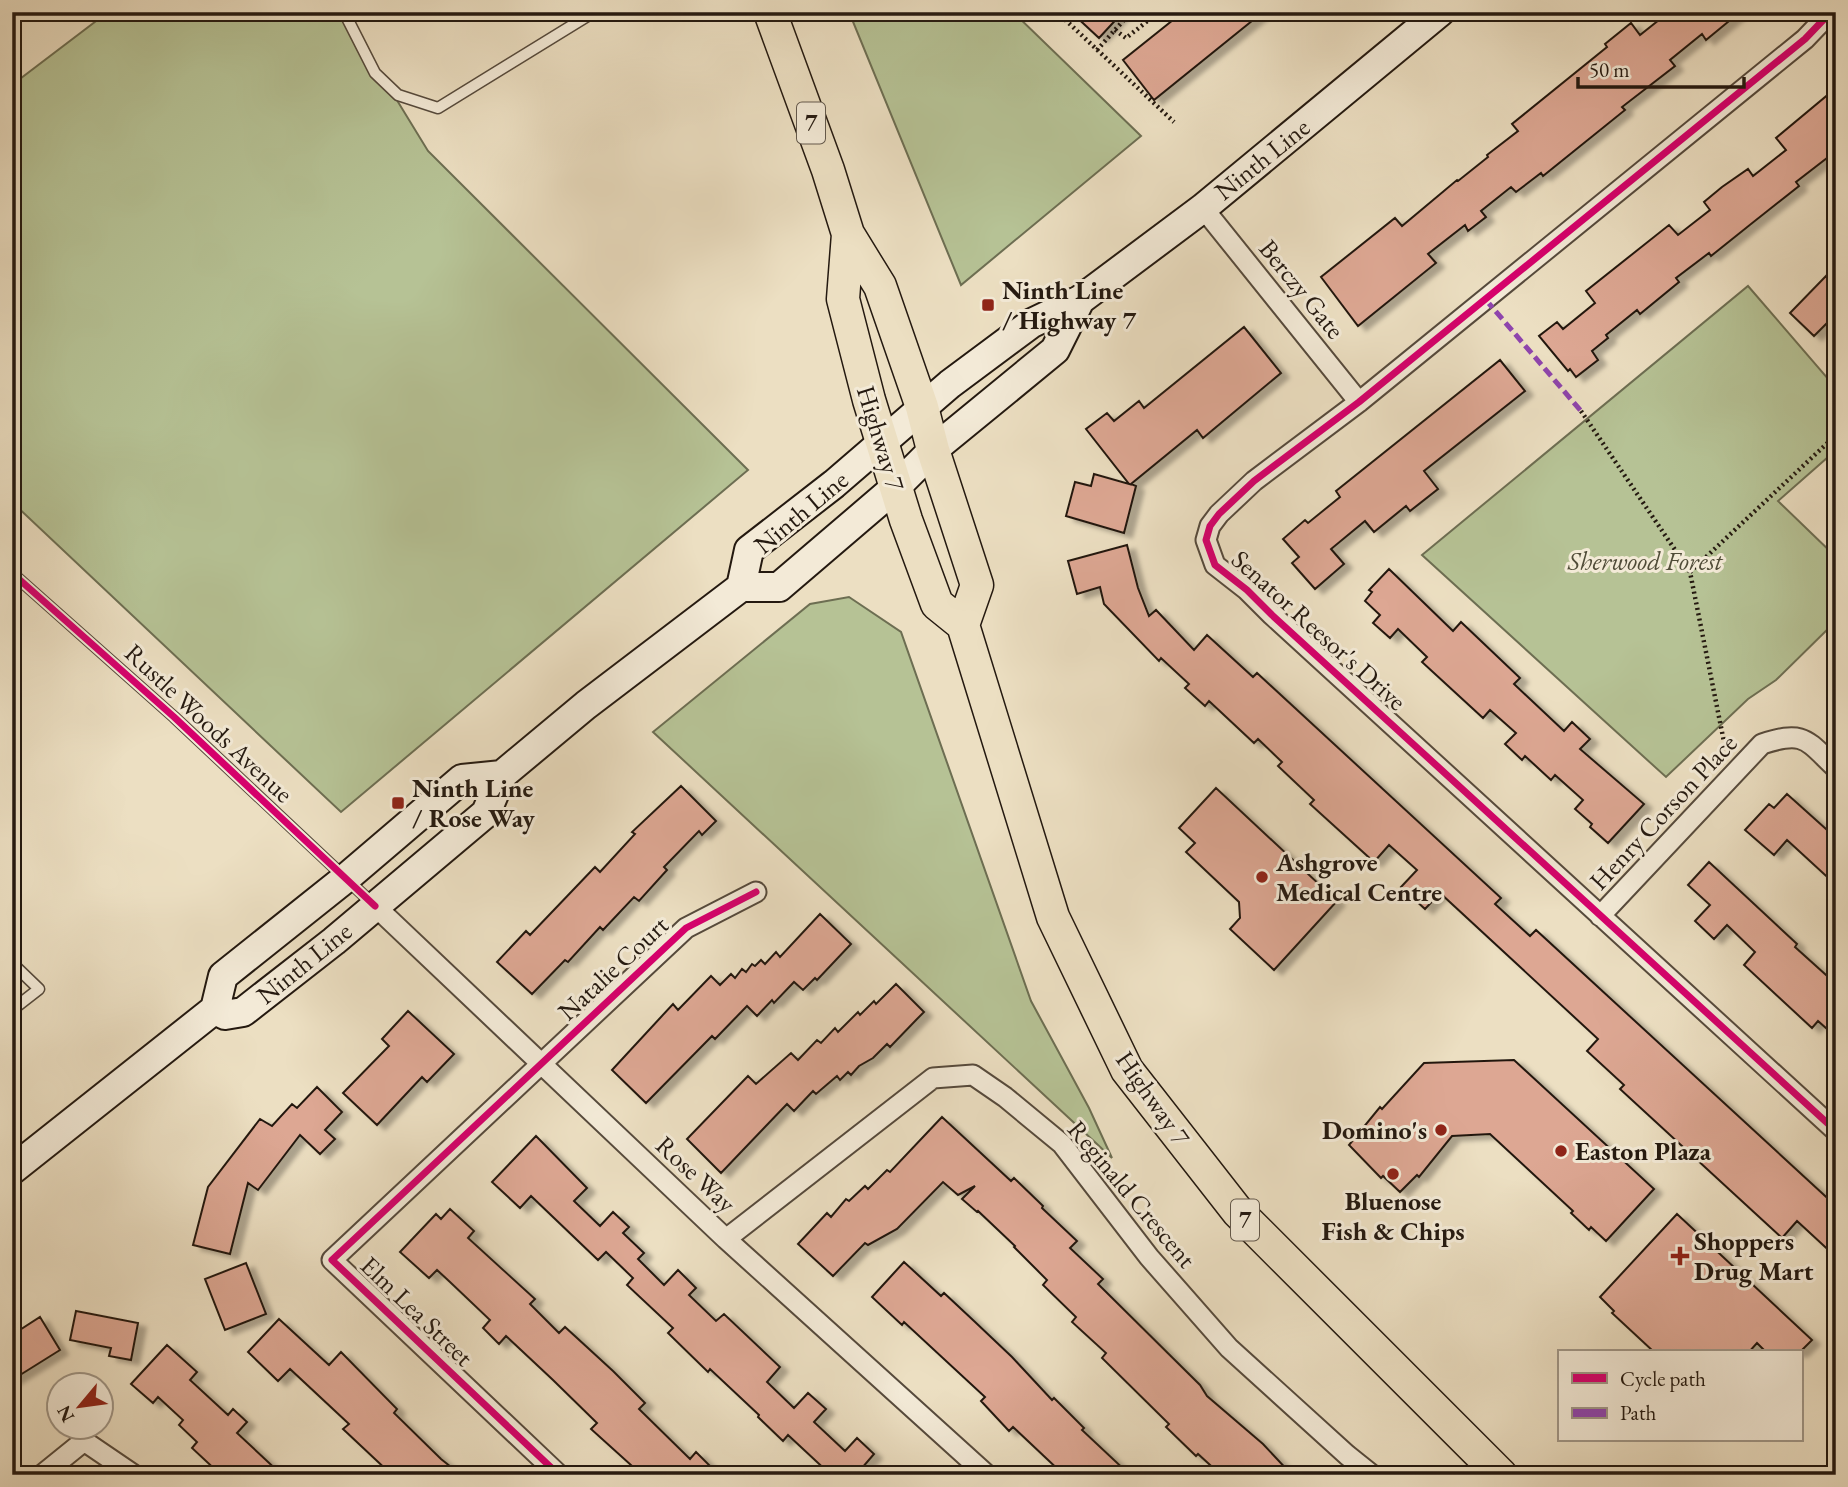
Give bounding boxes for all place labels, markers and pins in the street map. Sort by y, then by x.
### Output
place label: Ninth Line / Highway 7 [1002,273,1136,337]
marker: Ninth Line / Highway 7 [980,297,996,313]
place label: Ninth Line / Rose Way [412,771,535,835]
marker: Ninth Line / Rose Way [390,795,406,811]
place label: Ashgrove Medical Centre [1275,845,1442,909]
marker: Ashgrove Medical Centre [1254,869,1270,885]
place label: Domino's [1322,1113,1427,1147]
marker: Domino's [1433,1122,1449,1138]
place label: Easton Plaza [1575,1134,1712,1168]
marker: Easton Plaza [1553,1143,1569,1159]
marker: Bluenose Fish & Chips [1385,1166,1401,1182]
place label: Bluenose Fish & Chips [1321,1184,1465,1248]
place label: Shoppers Drug Mart [1694,1224,1814,1288]
marker: Shoppers Drug Mart [1672,1248,1688,1264]

